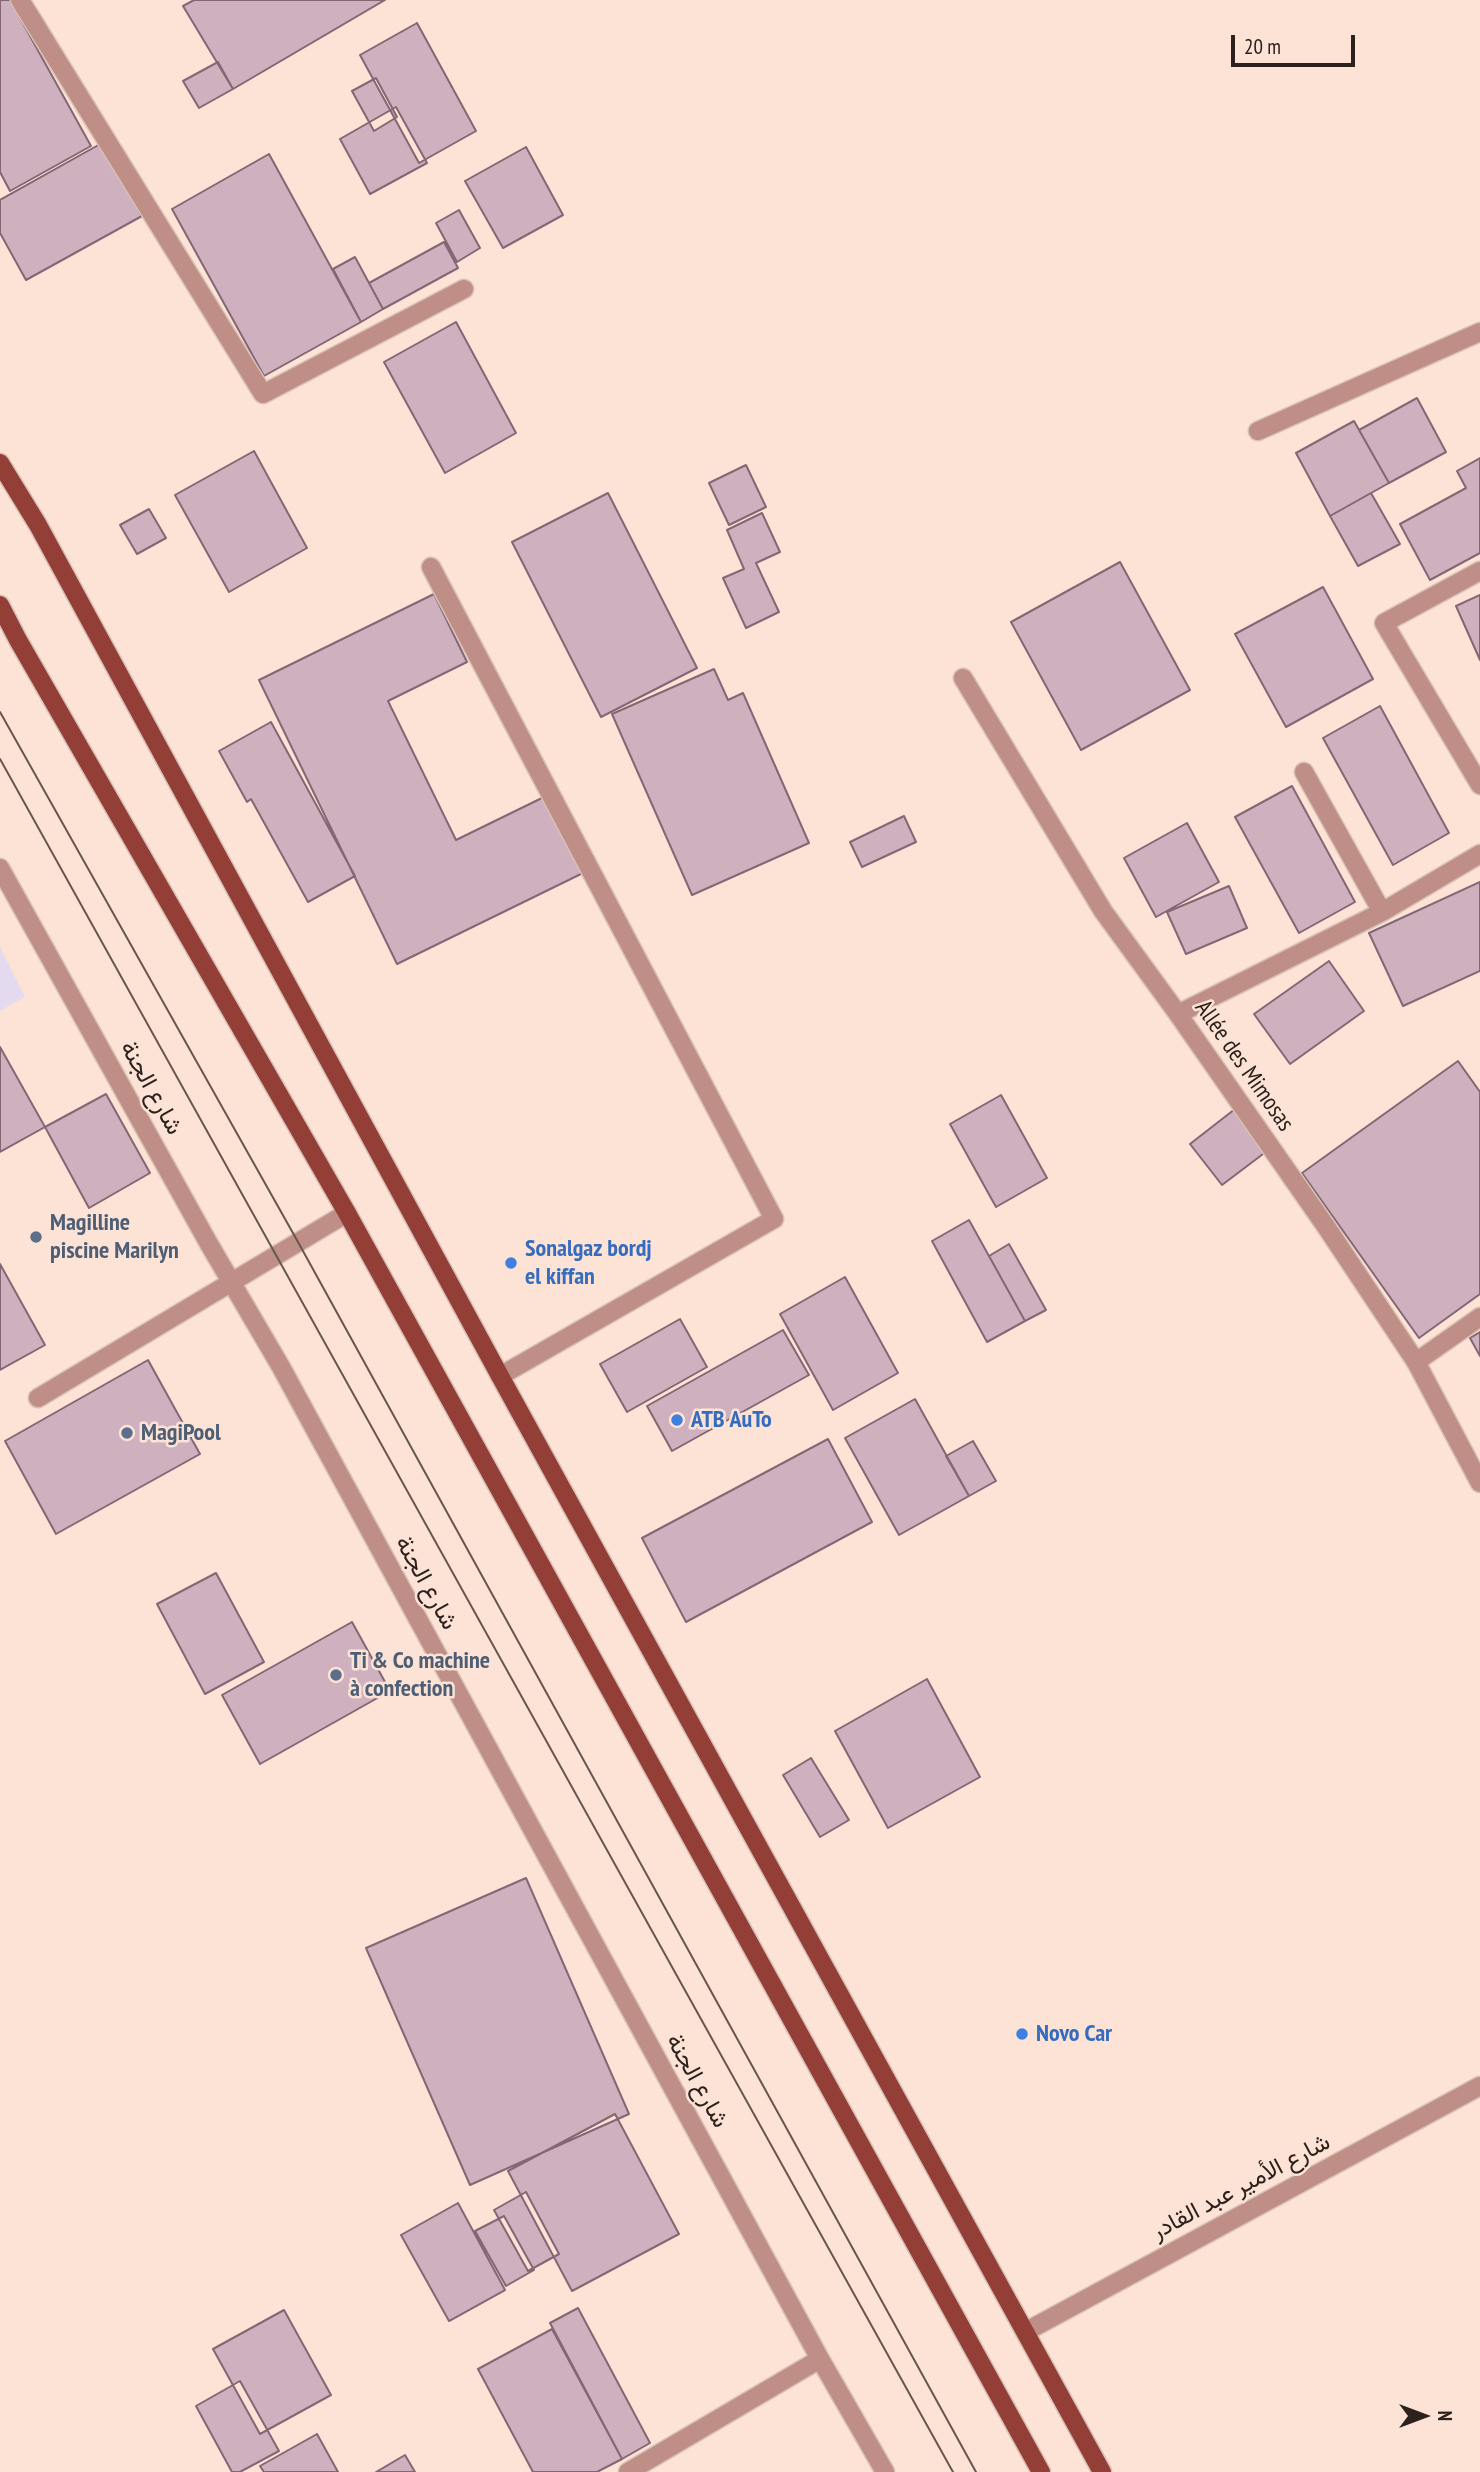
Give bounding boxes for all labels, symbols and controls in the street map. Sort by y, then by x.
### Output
scale bar [1235,21,1359,65]
text: 20 m [1244,33,1281,60]
street label: Allée des Mimosas [1188,995,1300,1137]
street label: شارع الجنة [114,1036,188,1140]
place label: Magilline piscine Marilyn [50,1209,179,1265]
marker: Magilline piscine Marilyn [28,1229,44,1245]
place label: Sonalgaz bordj el kiffan [525,1235,652,1291]
marker: Sonalgaz bordj el kiffan [503,1255,519,1271]
place label: ATB AuTo [691,1406,772,1434]
marker: ATB AuTo [669,1412,685,1428]
place label: MagiPool [141,1419,221,1447]
marker: MagiPool [119,1425,135,1441]
street label: شارع الجنة [389,1531,463,1635]
place label: Ti & Co machine à confection [350,1647,490,1703]
marker: Ti & Co machine à confection [328,1667,344,1683]
place label: Novo Car [1036,2020,1112,2048]
marker: Novo Car [1014,2026,1030,2042]
street label: شارع الجنة [660,2029,734,2133]
street label: شارع الأمير عبد القادر [1147,2128,1335,2246]
north arrow [1389,2381,1459,2451]
text: N [1433,2411,1457,2421]

